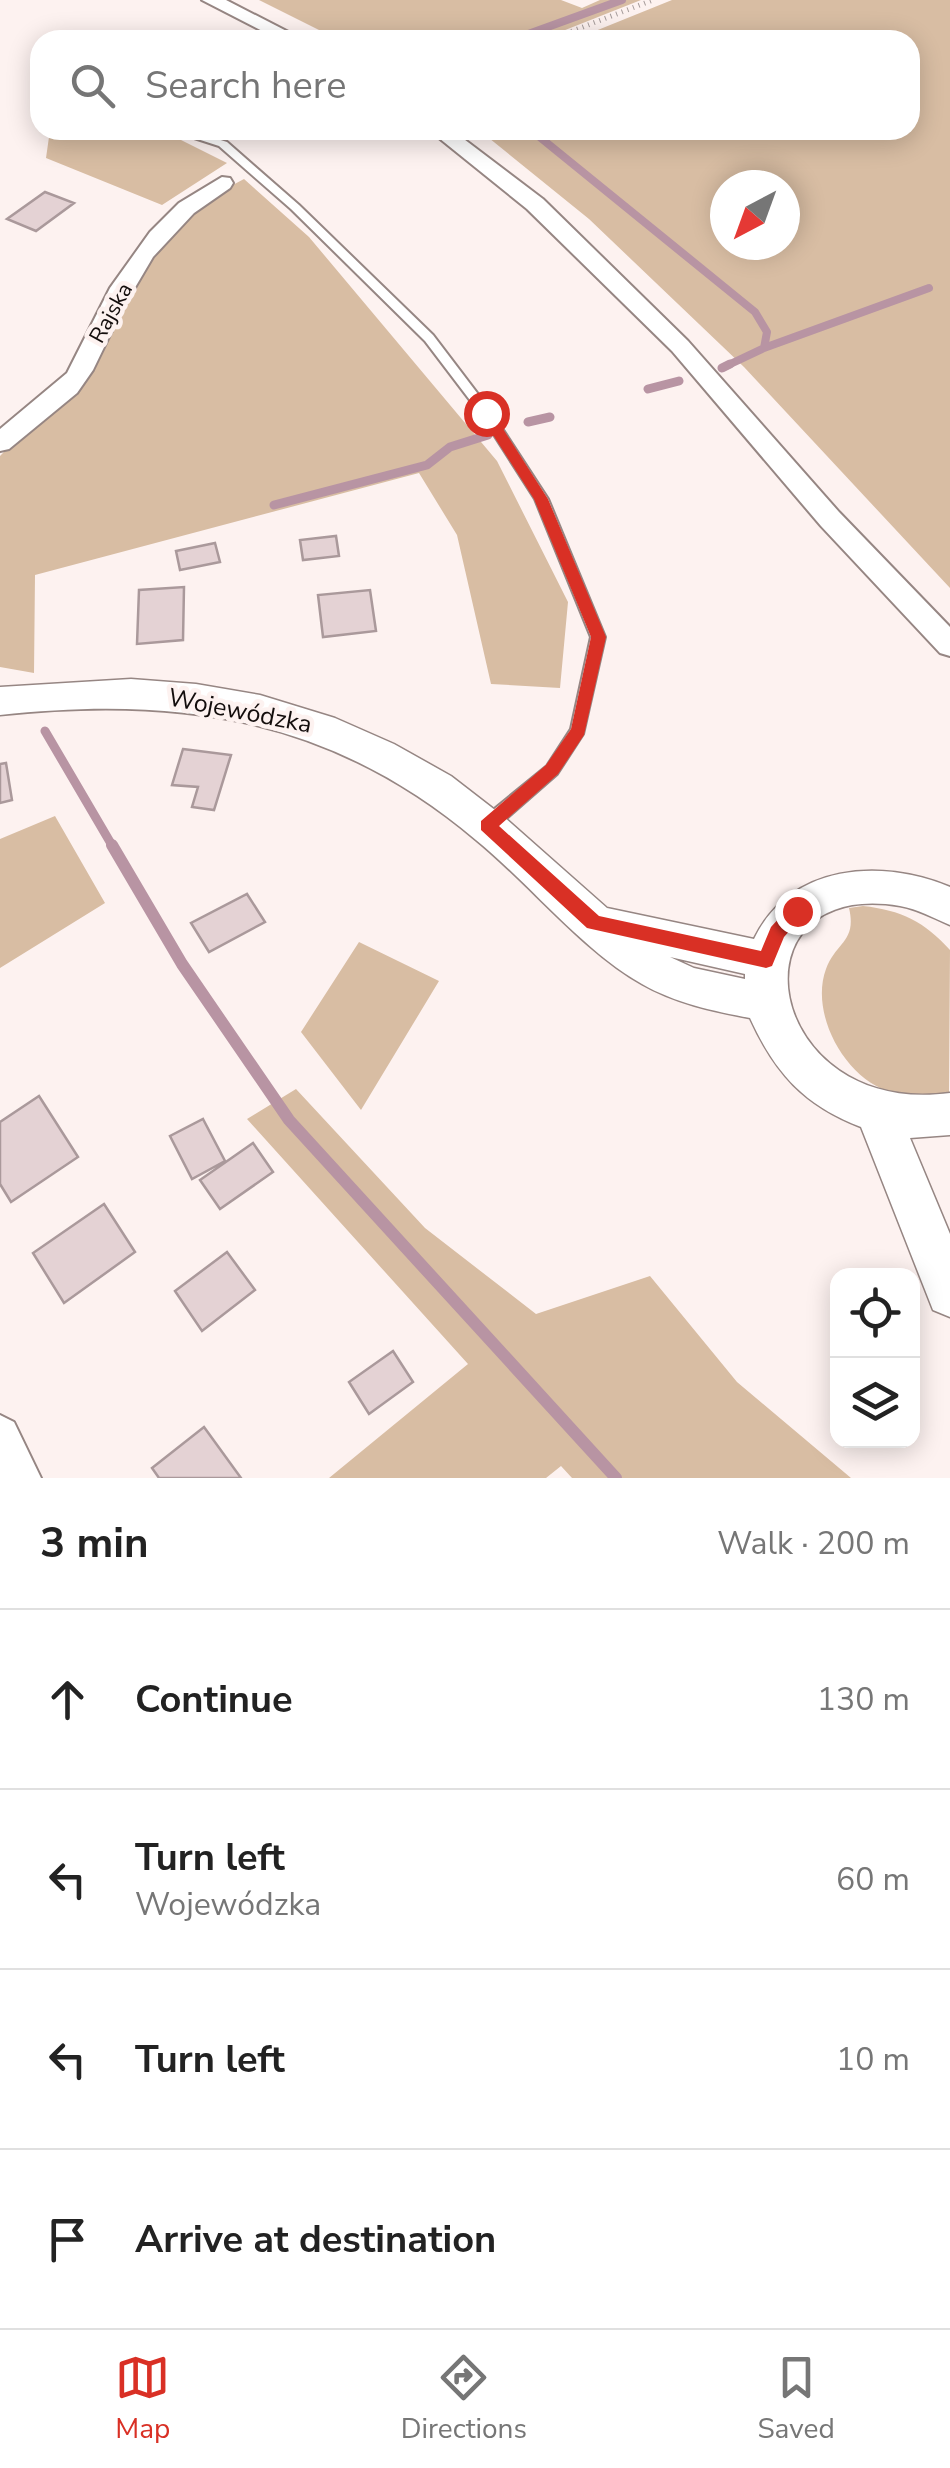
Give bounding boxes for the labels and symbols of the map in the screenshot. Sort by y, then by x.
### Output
north arrow [710,170,800,260]
street label: Rajska [82,277,140,349]
route start [464,391,510,437]
street label: Wojewódzka [165,680,315,742]
route end [775,889,821,935]

